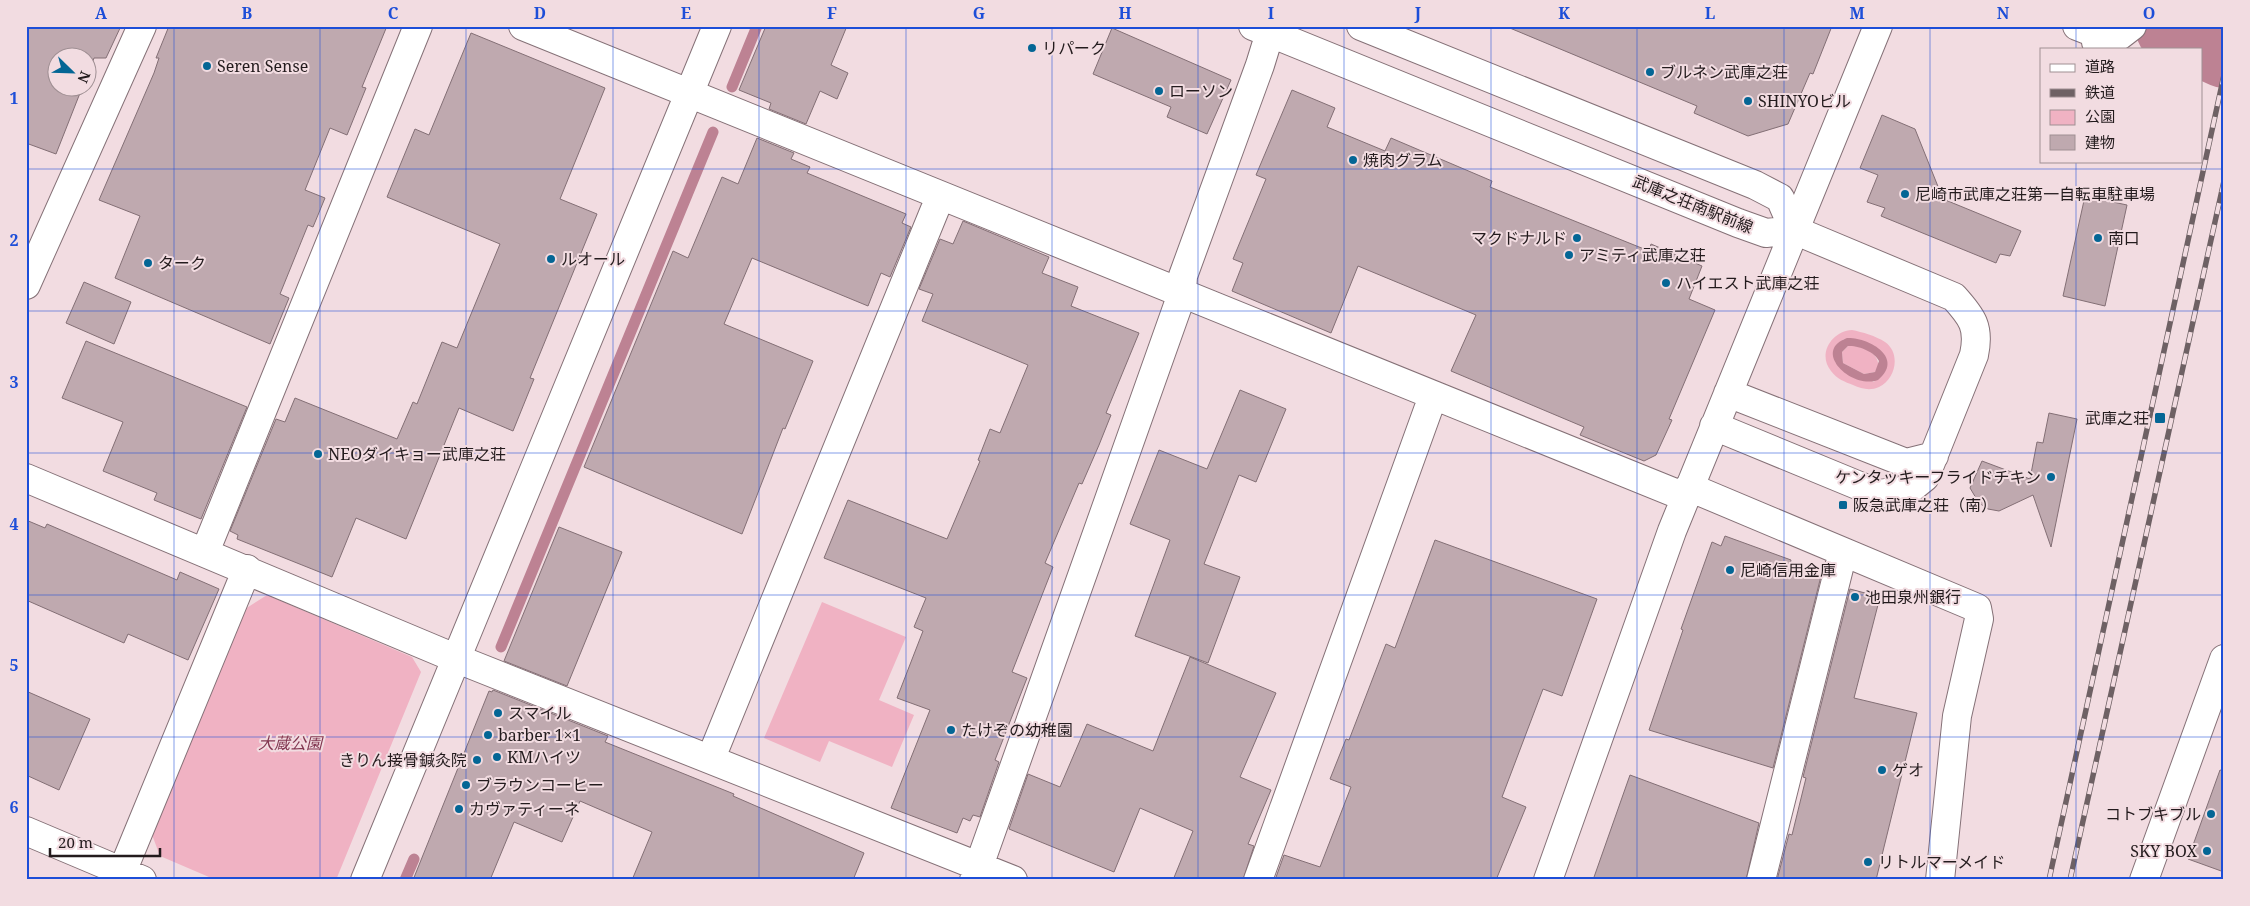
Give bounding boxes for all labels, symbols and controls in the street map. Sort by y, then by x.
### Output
text: A [95,2,108,24]
text: B [242,2,253,24]
text: C [388,2,399,24]
text: D [534,2,546,24]
text: E [681,2,691,24]
text: F [827,2,837,24]
text: G [973,2,985,24]
text: H [1118,2,1132,24]
text: I [1268,2,1274,24]
text: J [1414,2,1422,24]
text: K [1558,2,1570,24]
text: L [1705,2,1715,24]
text: M [1849,2,1865,24]
text: N [1997,2,2010,24]
text: O [2143,2,2155,24]
place label: リパーク [1042,37,1106,59]
marker: リパーク [1026,42,1038,54]
north arrow [48,48,98,98]
legend [2040,48,2202,162]
place label: Seren Sense [217,55,308,77]
text: 道路 [2085,56,2115,76]
marker: Seren Sense [201,60,213,72]
place label: ブルネン武庫之荘 [1660,61,1788,83]
marker: ブルネン武庫之荘 [1644,66,1656,78]
text: N [74,68,95,86]
place label: ローソン [1169,80,1233,102]
text: 鉄道 [2085,82,2115,102]
marker: ローソン [1153,85,1165,97]
text: 1 [9,87,19,109]
place label: SHINYOビル [1758,90,1851,112]
marker: SHINYOビル [1742,95,1754,107]
text: 公園 [2085,106,2115,126]
text: 建物 [2085,132,2115,152]
place label: 焼肉グラム [1363,149,1443,171]
marker: 焼肉グラム [1347,154,1359,166]
street label: 武庫之荘南駅前線 [1630,170,1756,238]
place label: 尼崎市武庫之荘第一自転車駐車場 [1915,183,2155,205]
marker: 尼崎市武庫之荘第一自転車駐車場 [1899,188,1911,200]
place label: マクドナルド [1471,227,1567,249]
place label: 南口 [2108,227,2140,249]
text: 2 [9,229,19,251]
marker: マクドナルド [1571,232,1583,244]
marker: 南口 [2092,232,2104,244]
place label: アミティ武庫之荘 [1579,244,1706,266]
place label: ルオール [561,248,625,270]
marker: アミティ武庫之荘 [1563,249,1575,261]
place label: ターク [158,252,206,274]
marker: ルオール [545,253,557,265]
marker: ターク [142,257,154,269]
place label: ハイエスト武庫之荘 [1676,272,1820,294]
marker: ハイエスト武庫之荘 [1660,277,1672,289]
text: 3 [9,371,19,393]
place label: 武庫之荘 [2085,407,2149,429]
marker: 武庫之荘 [2153,411,2167,425]
place label: NEOダイキョー武庫之荘 [328,443,506,465]
marker: NEOダイキョー武庫之荘 [312,448,324,460]
place label: ケンタッキーフライドチキン [1835,466,2041,488]
marker: ケンタッキーフライドチキン [2045,471,2057,483]
place label: 阪急武庫之荘（南） [1853,494,1997,516]
marker: 阪急武庫之荘（南） [1837,499,1849,511]
text: 4 [9,513,19,535]
place label: 尼崎信用金庫 [1740,559,1836,581]
marker: 尼崎信用金庫 [1724,564,1736,576]
place label: 池田泉州銀行 [1865,586,1961,608]
marker: 池田泉州銀行 [1849,591,1861,603]
text: 5 [9,654,19,676]
place label: スマイル [508,702,572,724]
marker: スマイル [492,707,504,719]
place label: たけぞの幼稚園 [961,719,1073,741]
place label: barber 1×1 [498,724,581,746]
marker: たけぞの幼稚園 [945,724,957,736]
marker: barber 1×1 [482,729,494,741]
park label: 大蔵公園 [258,732,324,754]
place label: KMハイツ [507,746,581,768]
place label: きりん接骨鍼灸院 [339,749,467,771]
marker: KMハイツ [491,751,503,763]
marker: きりん接骨鍼灸院 [471,754,483,766]
place label: ゲオ [1892,759,1924,781]
marker: ゲオ [1876,764,1888,776]
place label: ブラウンコーヒー [476,774,604,796]
marker: ブラウンコーヒー [460,779,472,791]
text: 6 [9,796,19,818]
place label: カヴァティーネ [469,798,580,820]
marker: カヴァティーネ [453,803,465,815]
place label: コトブキブル [2105,803,2201,825]
marker: コトブキブル [2205,808,2217,820]
scale bar [50,826,160,858]
text: 20 m [58,832,93,852]
place label: SKY BOX [2130,840,2197,862]
marker: SKY BOX [2201,845,2213,857]
place label: リトルマーメイド [1878,851,2005,873]
marker: リトルマーメイド [1862,856,1874,868]

